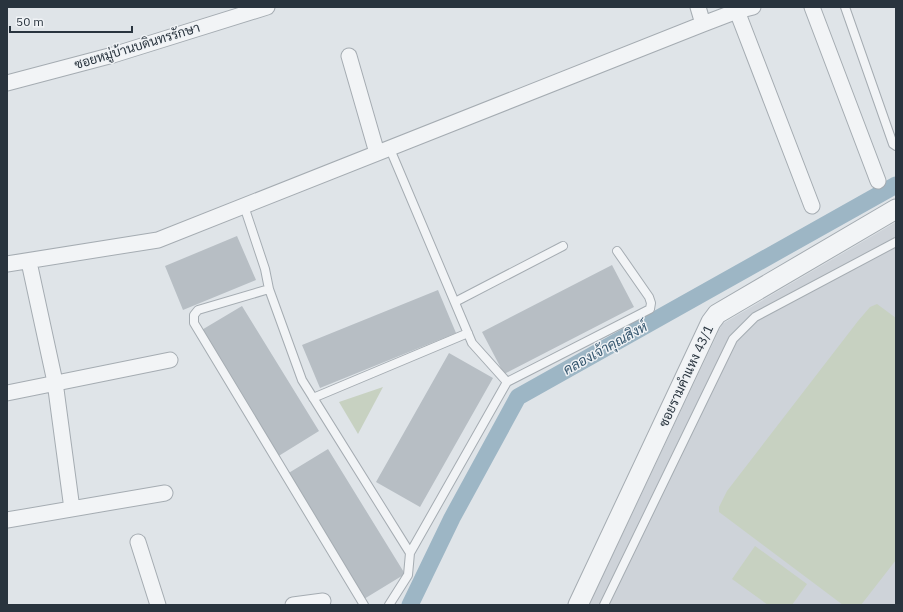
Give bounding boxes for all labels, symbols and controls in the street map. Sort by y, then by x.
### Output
scale bar [10,8,132,34]
text: 50 m [16,14,44,29]
street label: ซอยหมู่บ้านบดินทรรักษา [72,18,202,74]
water label: คลองเจ้าคุณสิงห์ [560,316,652,379]
street label: ซอยรามคำแหง 43/1 [655,322,717,430]

